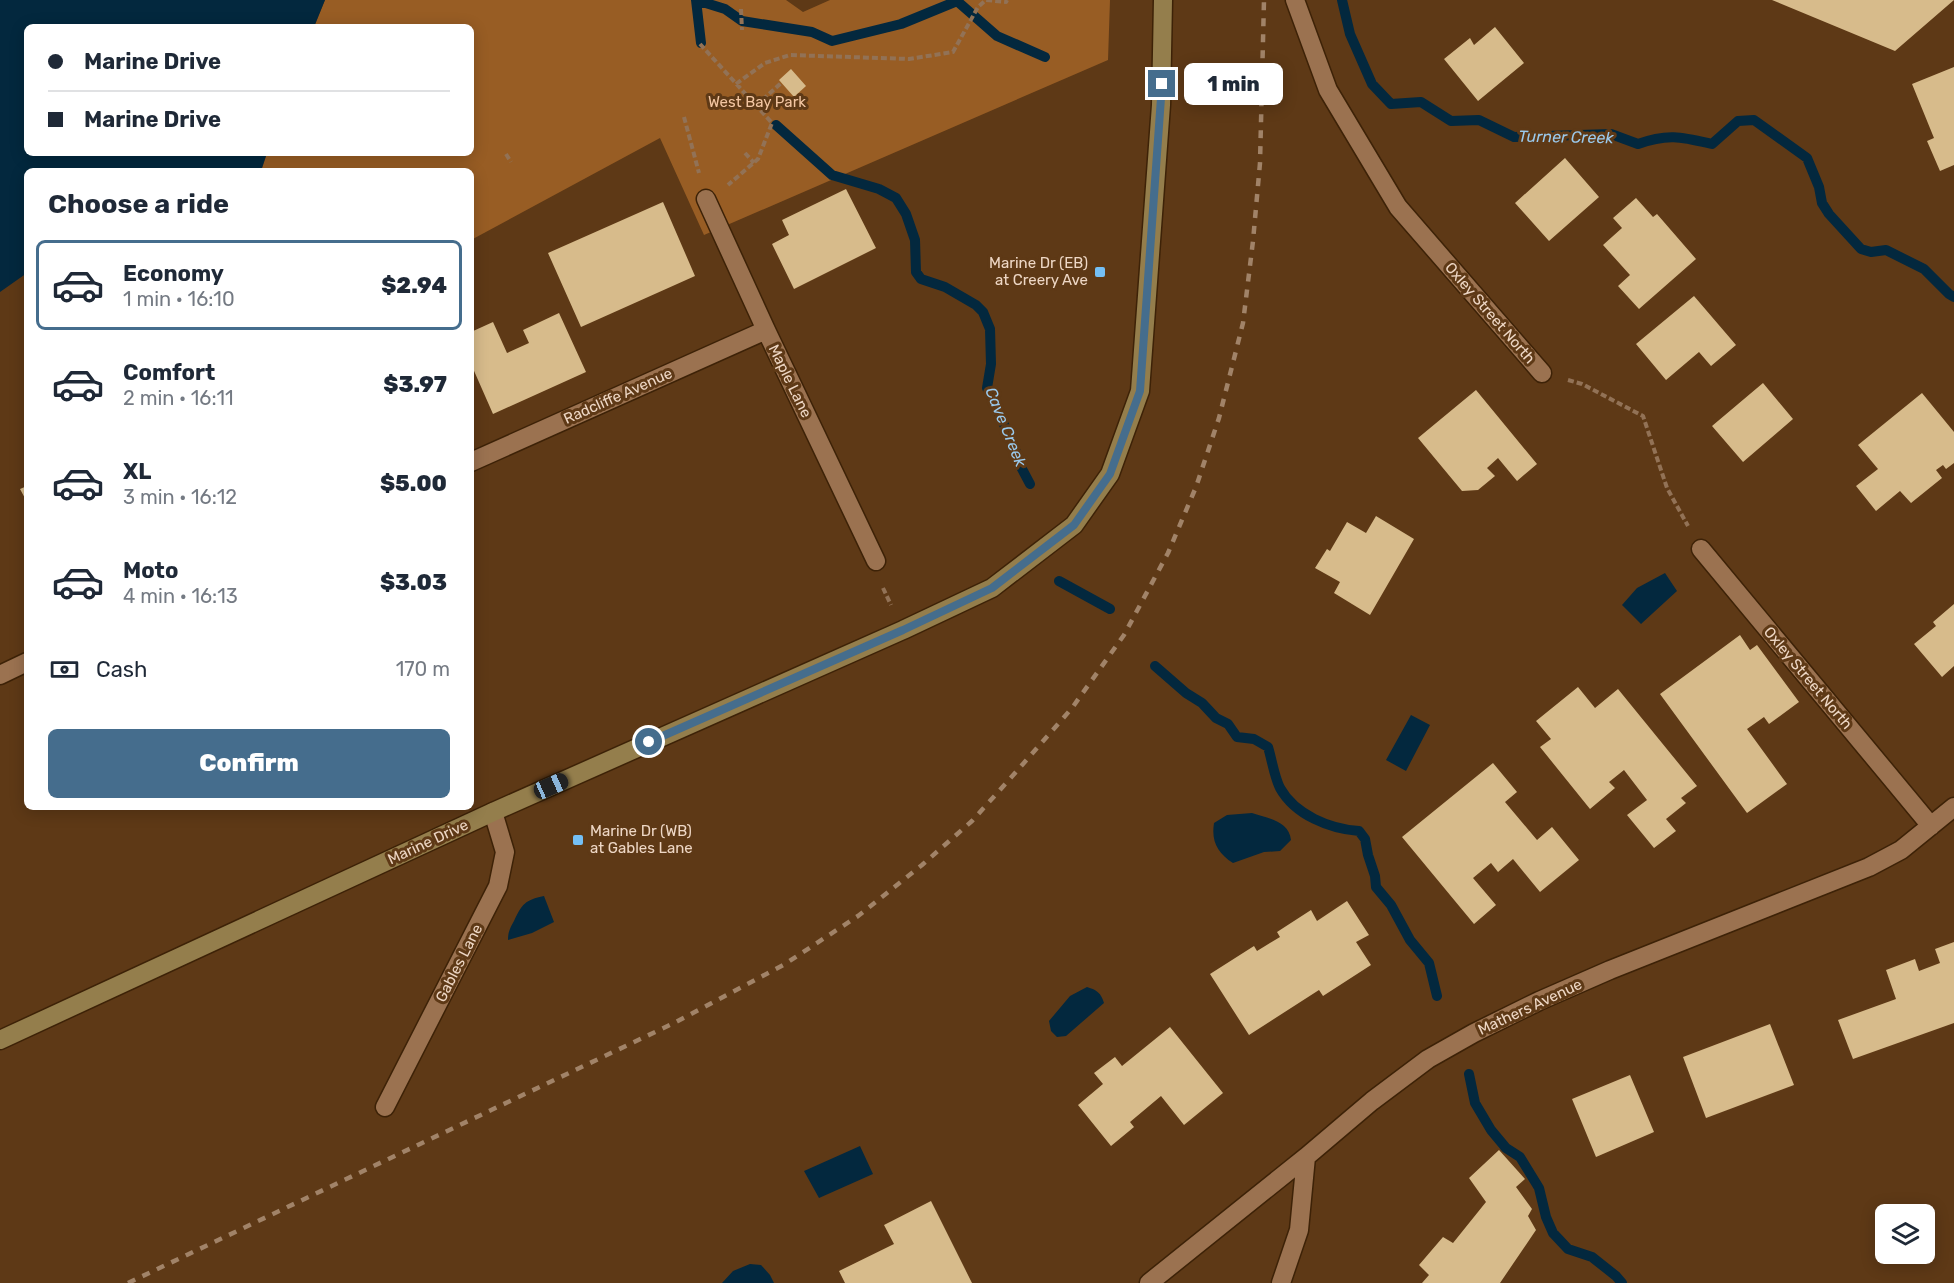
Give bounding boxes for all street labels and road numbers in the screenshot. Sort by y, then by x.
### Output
street label: Oxley Street North [1441,259,1539,367]
street label: Maple Lane [765,342,815,420]
street label: Radcliffe Avenue [561,364,675,428]
street label: Oxley Street North [1760,623,1856,733]
street label: Marine Drive [385,816,471,868]
street label: Gables Lane [432,921,486,1005]
street label: Mathers Avenue [1475,975,1585,1039]

